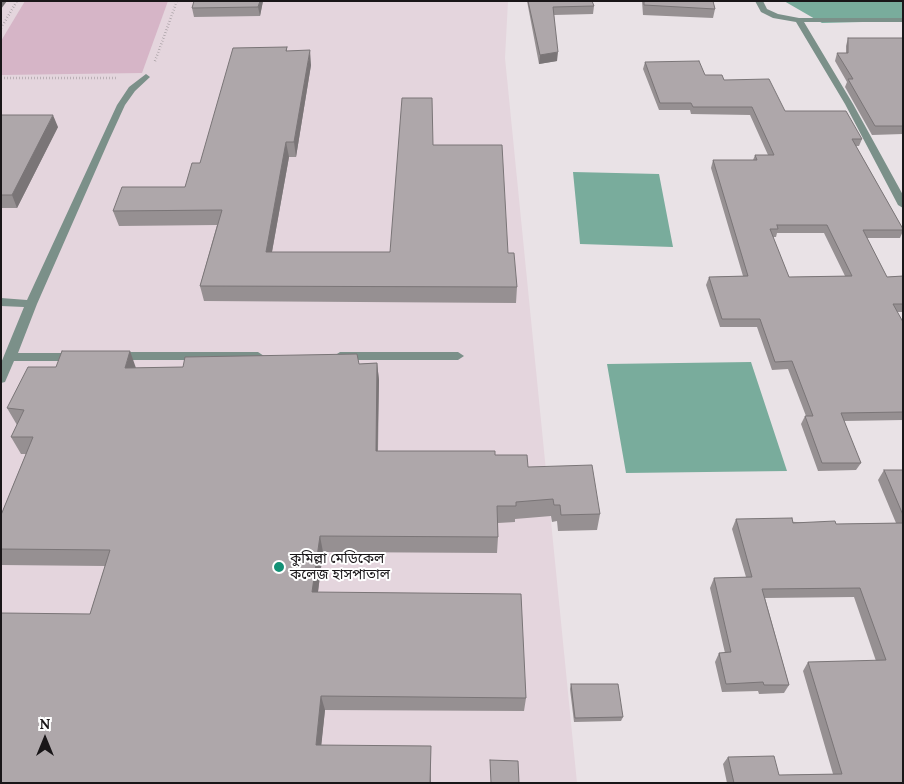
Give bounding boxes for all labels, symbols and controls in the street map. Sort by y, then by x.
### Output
place label: কুমিল্লা মেডিকেল কলেজ হাসপাতাল [290,551,390,584]
marker: কুমিল্লা মেডিকেল কলেজ হাসপাতাল [272,560,286,574]
north arrow [20,714,70,764]
text: N [40,715,50,733]

